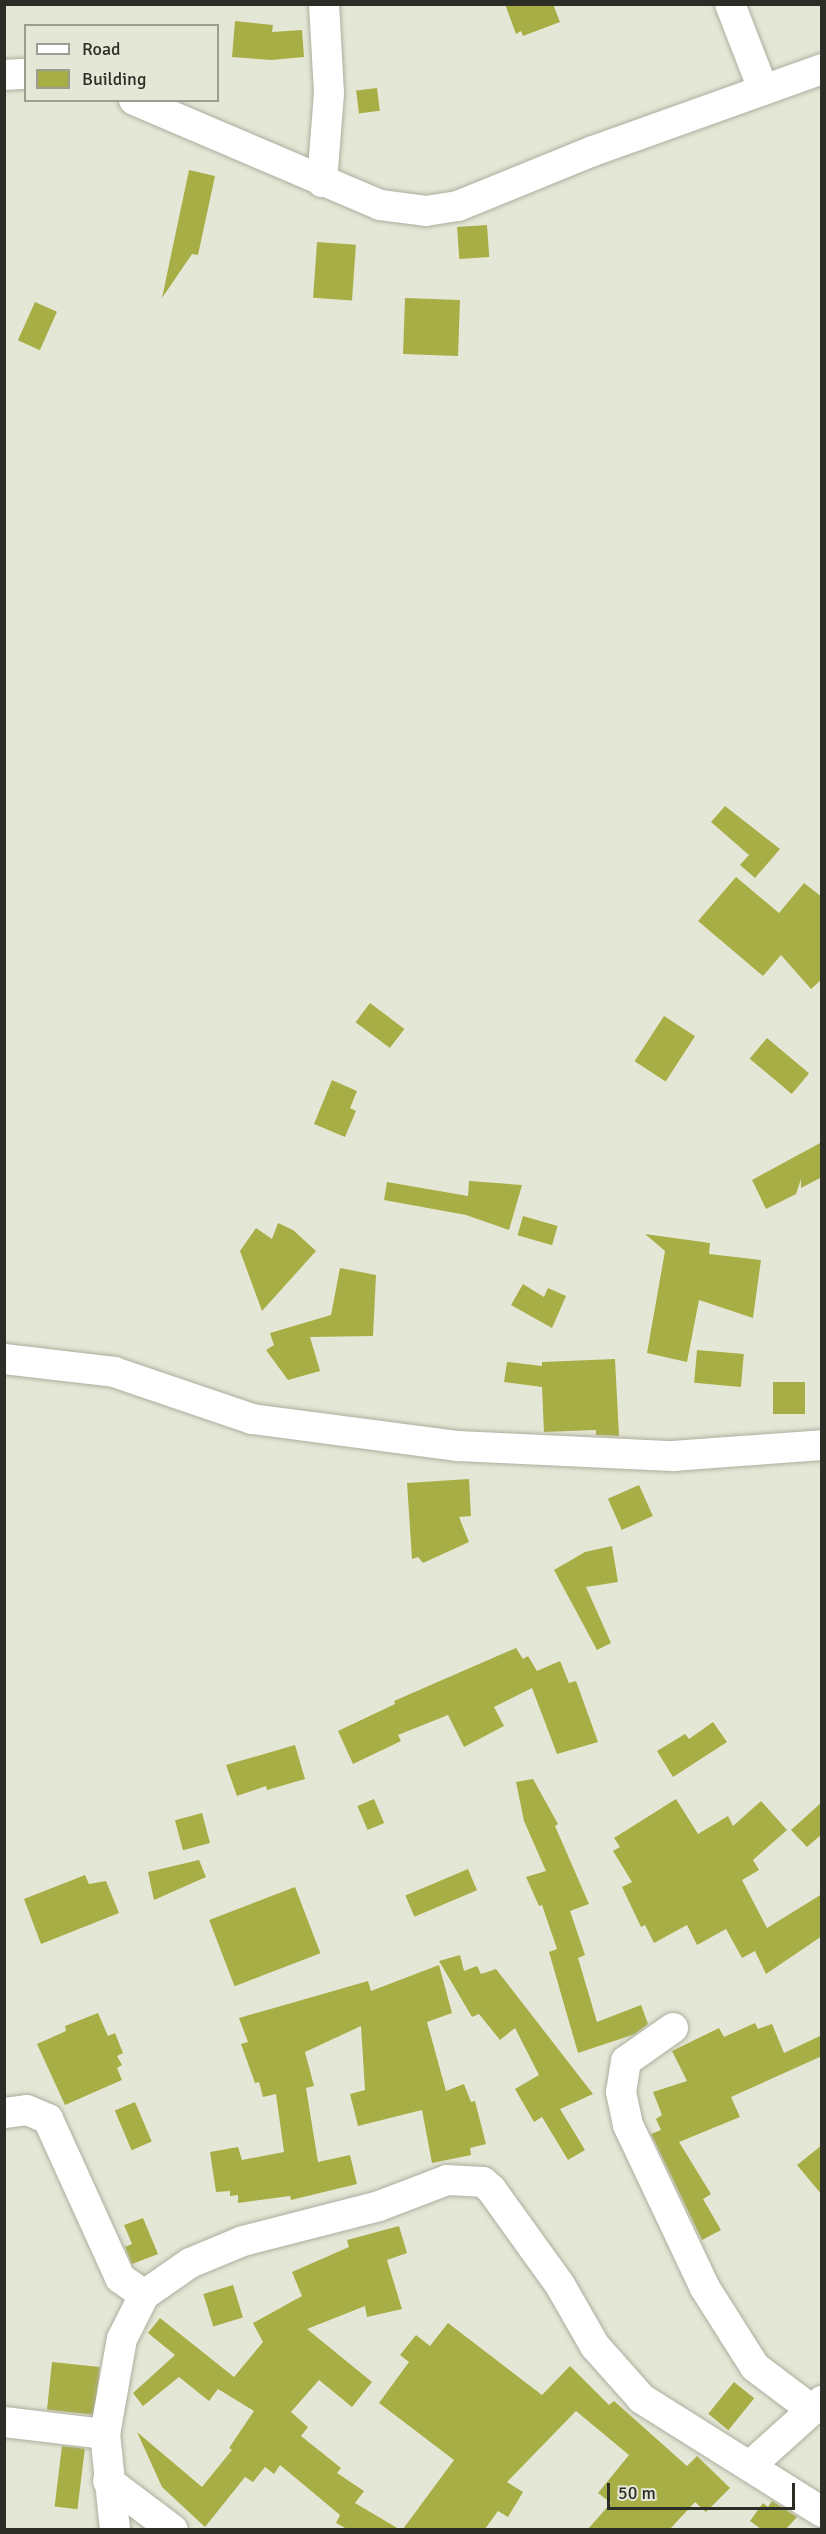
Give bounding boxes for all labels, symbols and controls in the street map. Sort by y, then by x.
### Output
legend [24,24,219,102]
text: Road [82,38,121,60]
text: Building [82,68,146,90]
scale bar [610,2471,798,2509]
text: 50 m [618,2482,656,2504]

